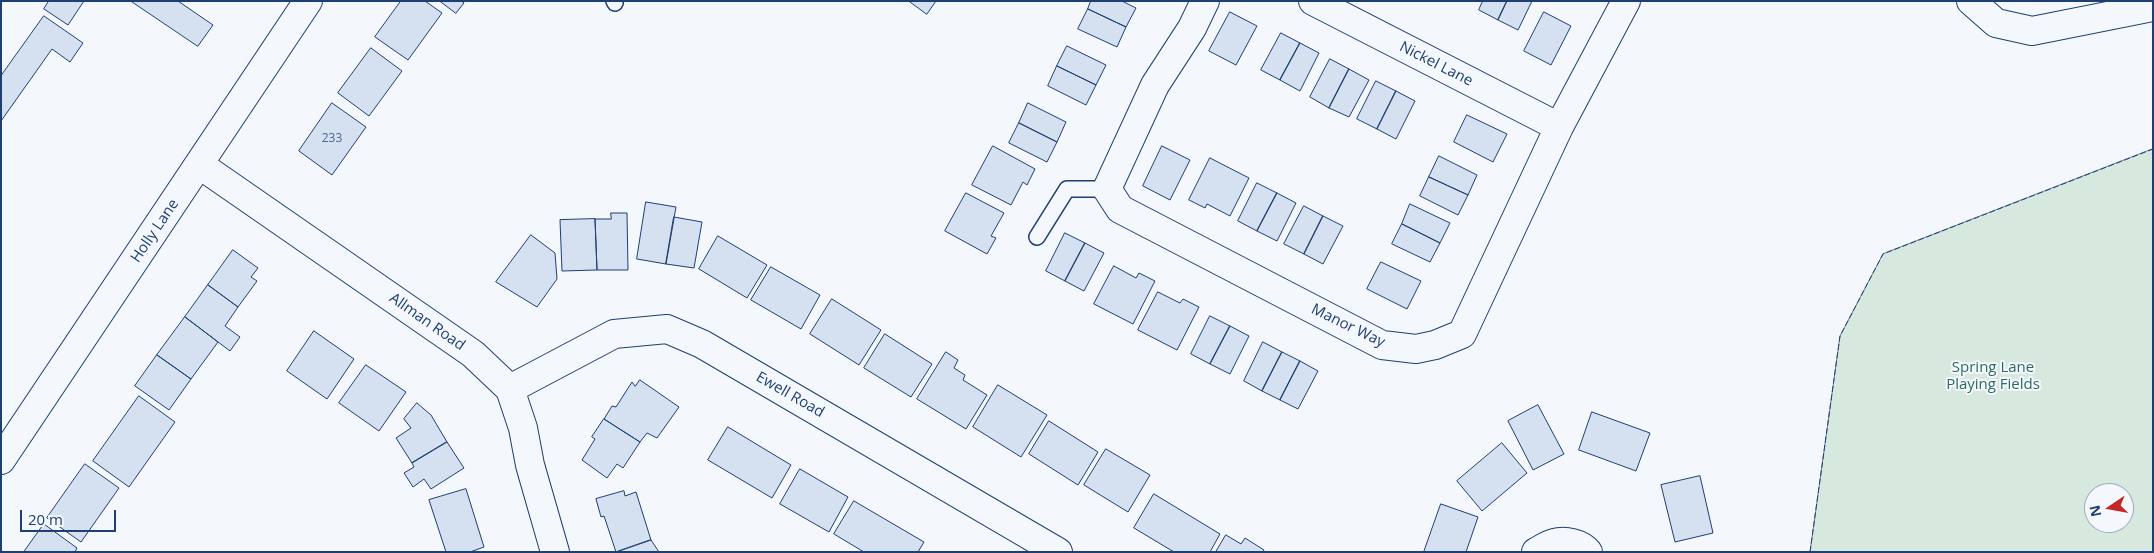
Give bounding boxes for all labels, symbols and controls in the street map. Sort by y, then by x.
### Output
street label: Nickel Lane [1396,38,1476,90]
house number: 233 [322,132,342,146]
street label: Holly Lane [127,196,183,266]
street label: Allman Road [386,289,468,355]
street label: Manor Way [1308,300,1388,352]
park label: Spring Lane Playing Fields [1946,359,2040,394]
street label: Ewell Road [753,368,827,422]
north arrow [2084,483,2134,533]
scale bar [22,500,119,532]
text: N [2084,503,2105,519]
text: 20 m [28,509,63,529]

